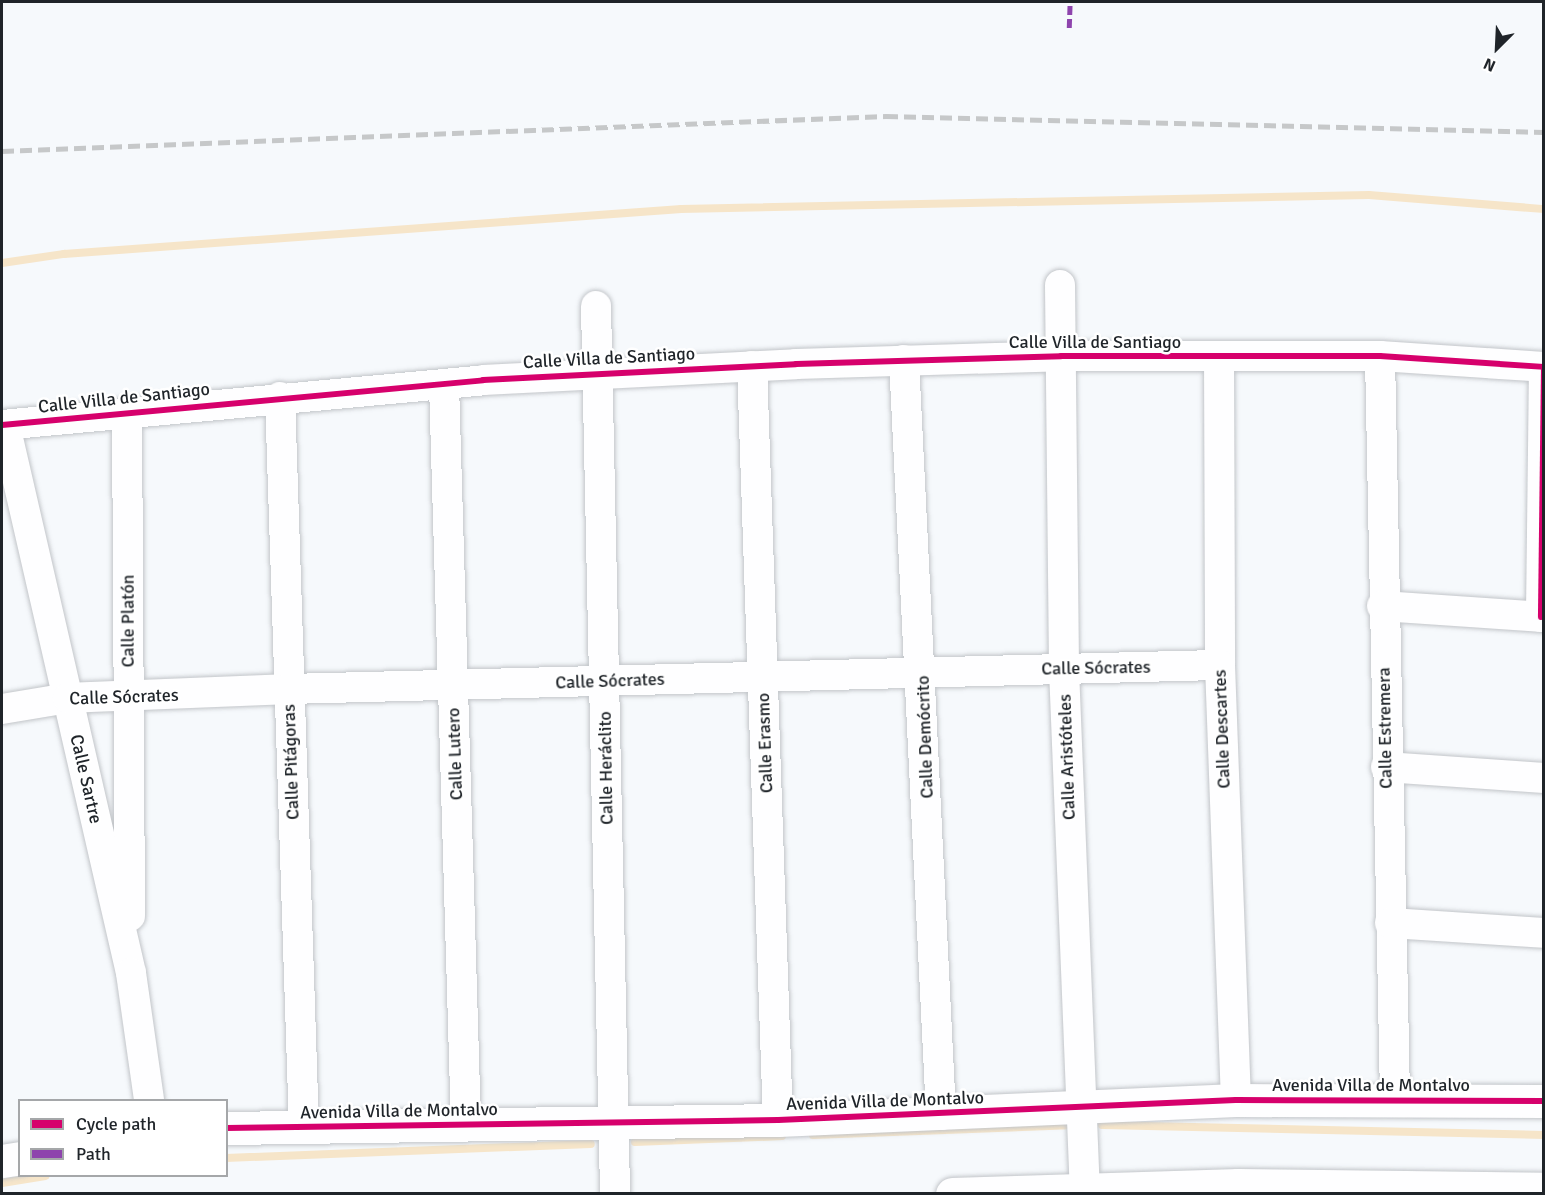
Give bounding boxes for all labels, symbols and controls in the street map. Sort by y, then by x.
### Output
north arrow [1467,18,1527,78]
text: N [1481,53,1499,76]
street label: Calle Villa de Santiago [1009,331,1181,353]
street label: Calle Villa de Santiago [522,343,696,373]
street label: Calle Villa de Santiago [37,378,211,418]
street label: Calle Platón [117,575,139,667]
street label: Calle Sócrates [1041,656,1151,680]
street label: Calle Estremera [1373,667,1397,789]
street label: Calle Sócrates [555,668,665,694]
street label: Calle Descartes [1209,669,1235,789]
street label: Calle Demócrito [912,675,938,799]
street label: Calle Sócrates [69,684,179,710]
street label: Calle Erasmo [752,692,778,794]
street label: Calle Aristóteles [1054,694,1080,820]
street label: Calle Pitágoras [278,704,304,820]
street label: Calle Lutero [443,707,467,801]
street label: Calle Heráclito [594,711,618,825]
street label: Calle Sartre [65,732,107,826]
street label: Avenida Villa de Montalvo [1272,1074,1470,1096]
street label: Avenida Villa de Montalvo [786,1087,984,1115]
street label: Avenida Villa de Montalvo [300,1098,498,1124]
legend [18,1099,228,1177]
text: Cycle path [76,1113,156,1135]
text: Path [76,1143,111,1165]

